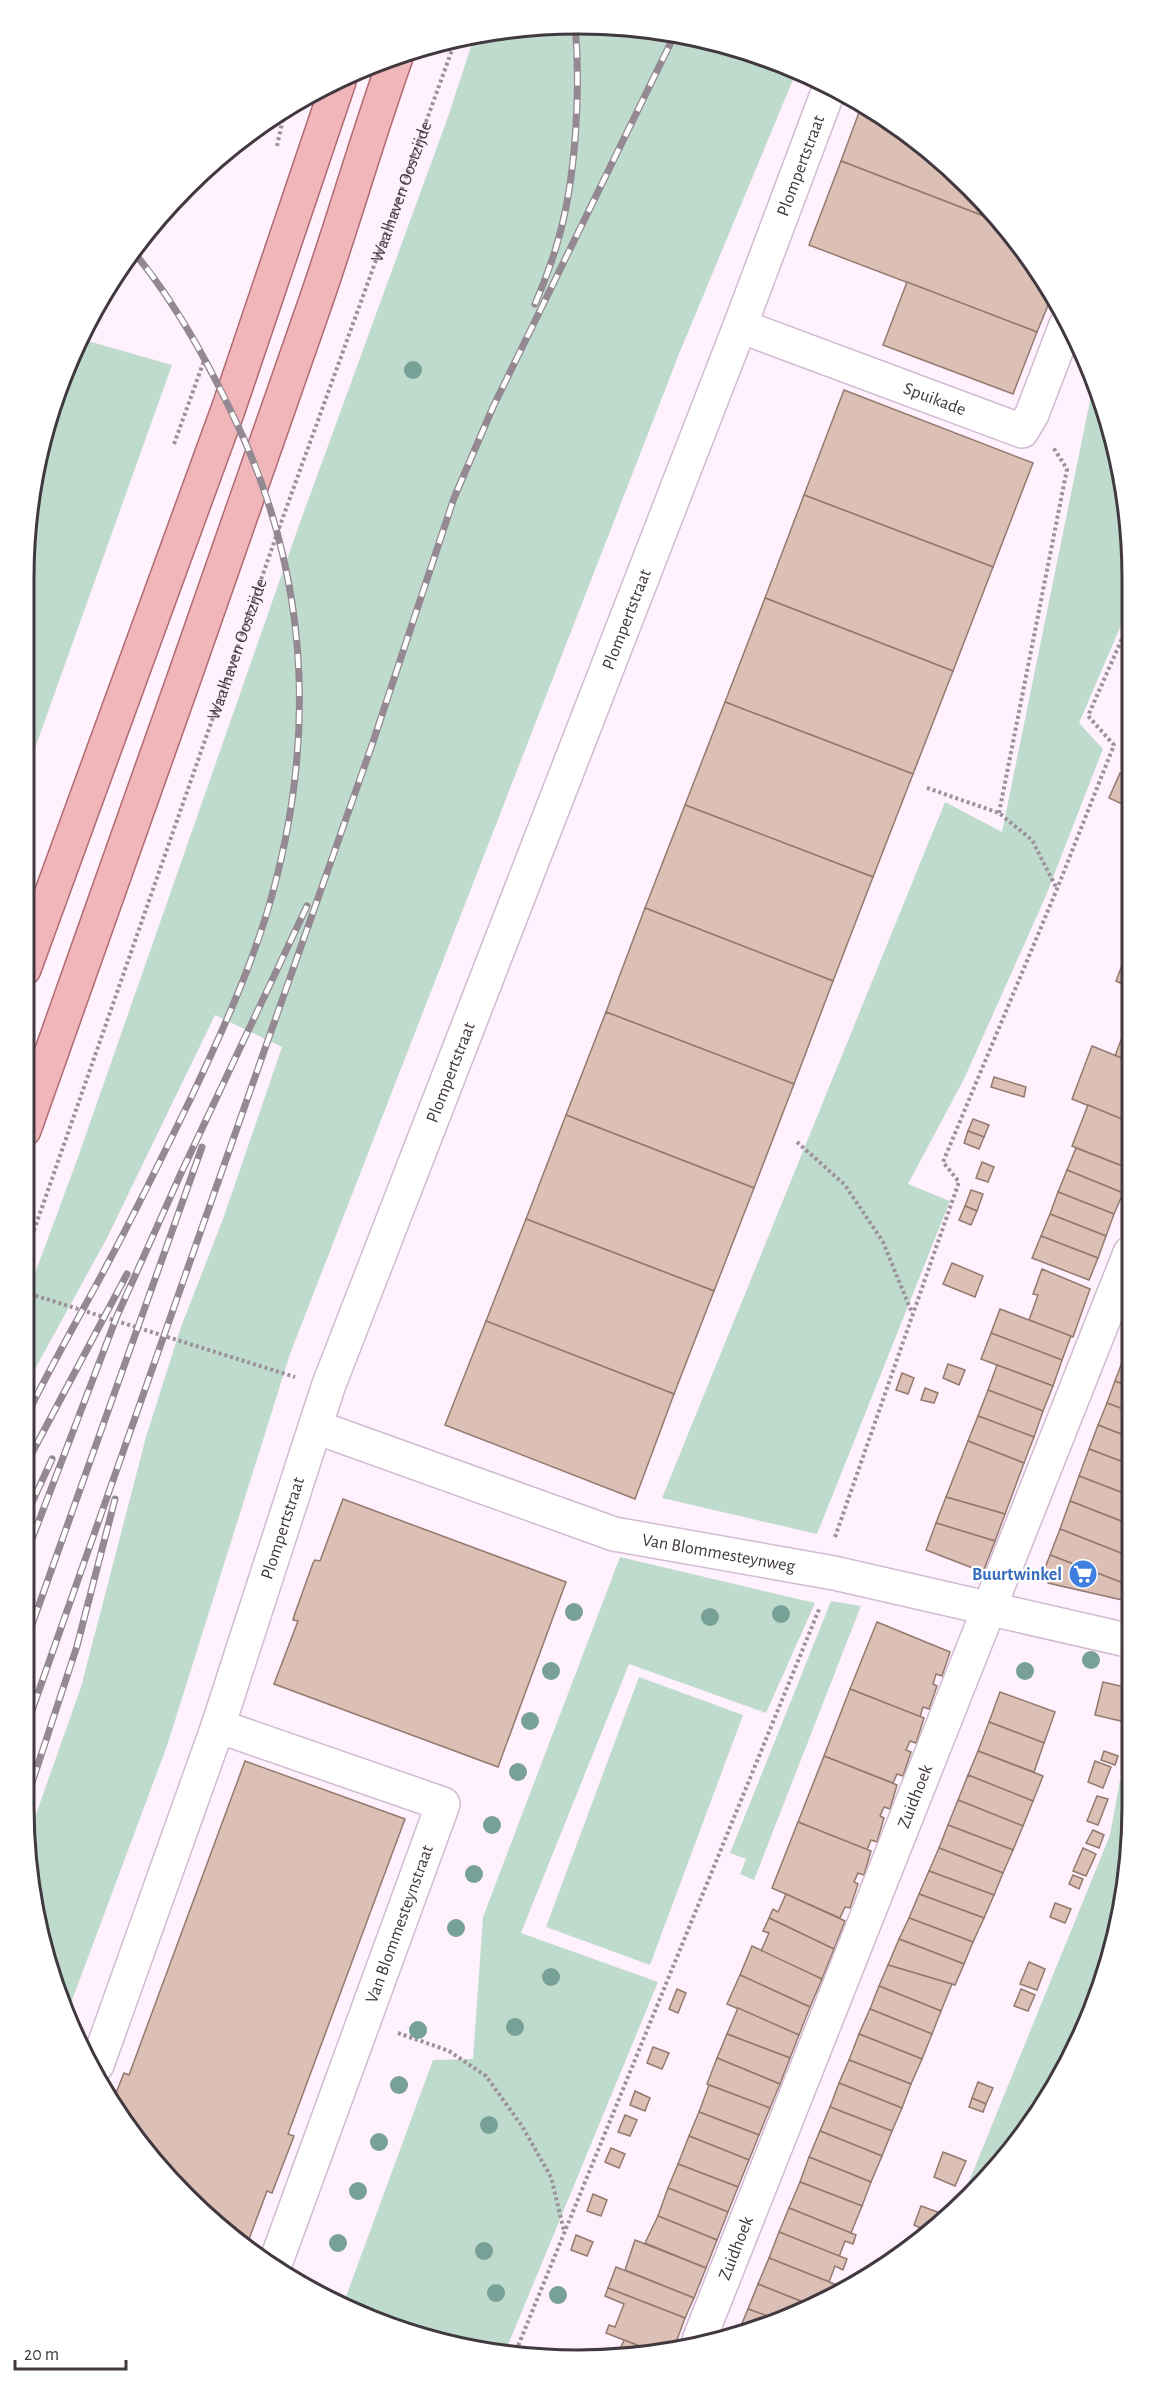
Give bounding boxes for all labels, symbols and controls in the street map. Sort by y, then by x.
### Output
street label: Plompertstraat [774,113,828,219]
street label: Waalhaven Oostzijde [368,119,435,265]
street label: Spuikade [901,380,968,419]
street label: Plompertstraat [599,566,655,672]
street label: Waalhaven Oostzijde [205,576,271,722]
street label: Plompertstraat [424,1020,479,1125]
street label: Plompertstraat [258,1475,308,1582]
street label: Van Blommesteynweg [641,1531,797,1576]
supermarket icon: Buurtwinkel [1067,1558,1099,1590]
place label: Buurtwinkel [972,1566,1062,1584]
street label: Zuidhoek [895,1761,937,1831]
street label: Van Blommesteynstraat [363,1843,437,2006]
street label: Zuidhoek [716,2213,757,2283]
scale bar [15,2333,126,2371]
text: 20 m [24,2346,59,2364]

